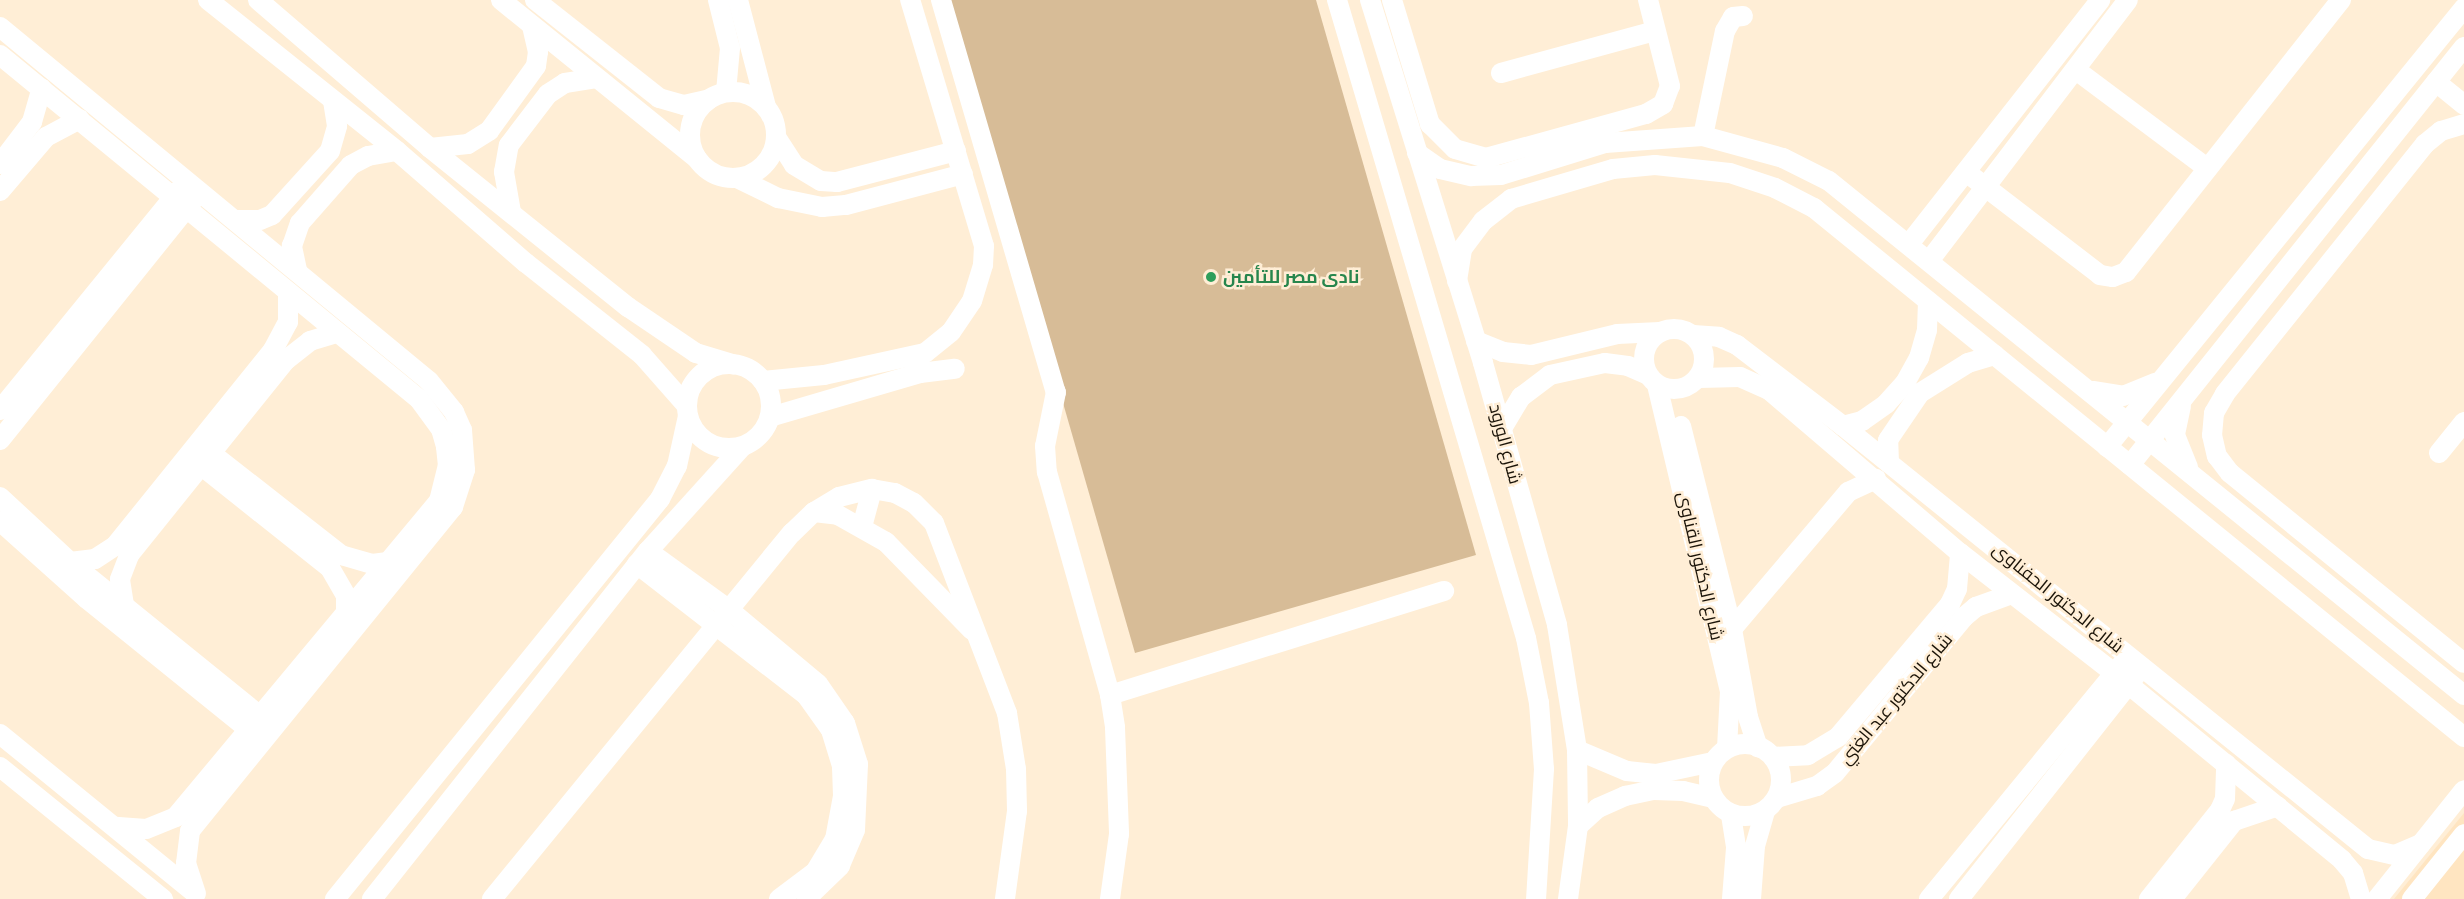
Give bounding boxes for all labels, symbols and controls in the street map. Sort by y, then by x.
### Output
place label: نادى مصر للتأمين [1223,266,1359,288]
marker: نادى مصر للتأمين [1204,270,1218,284]
street label: شارع الورود [1484,401,1526,487]
street label: شارع الدكتور القناوى [1672,490,1728,642]
street label: شارع الدكتور الحفناوى [1988,538,2128,658]
street label: شارع الدكتور عبد الغني [1835,629,1957,769]

